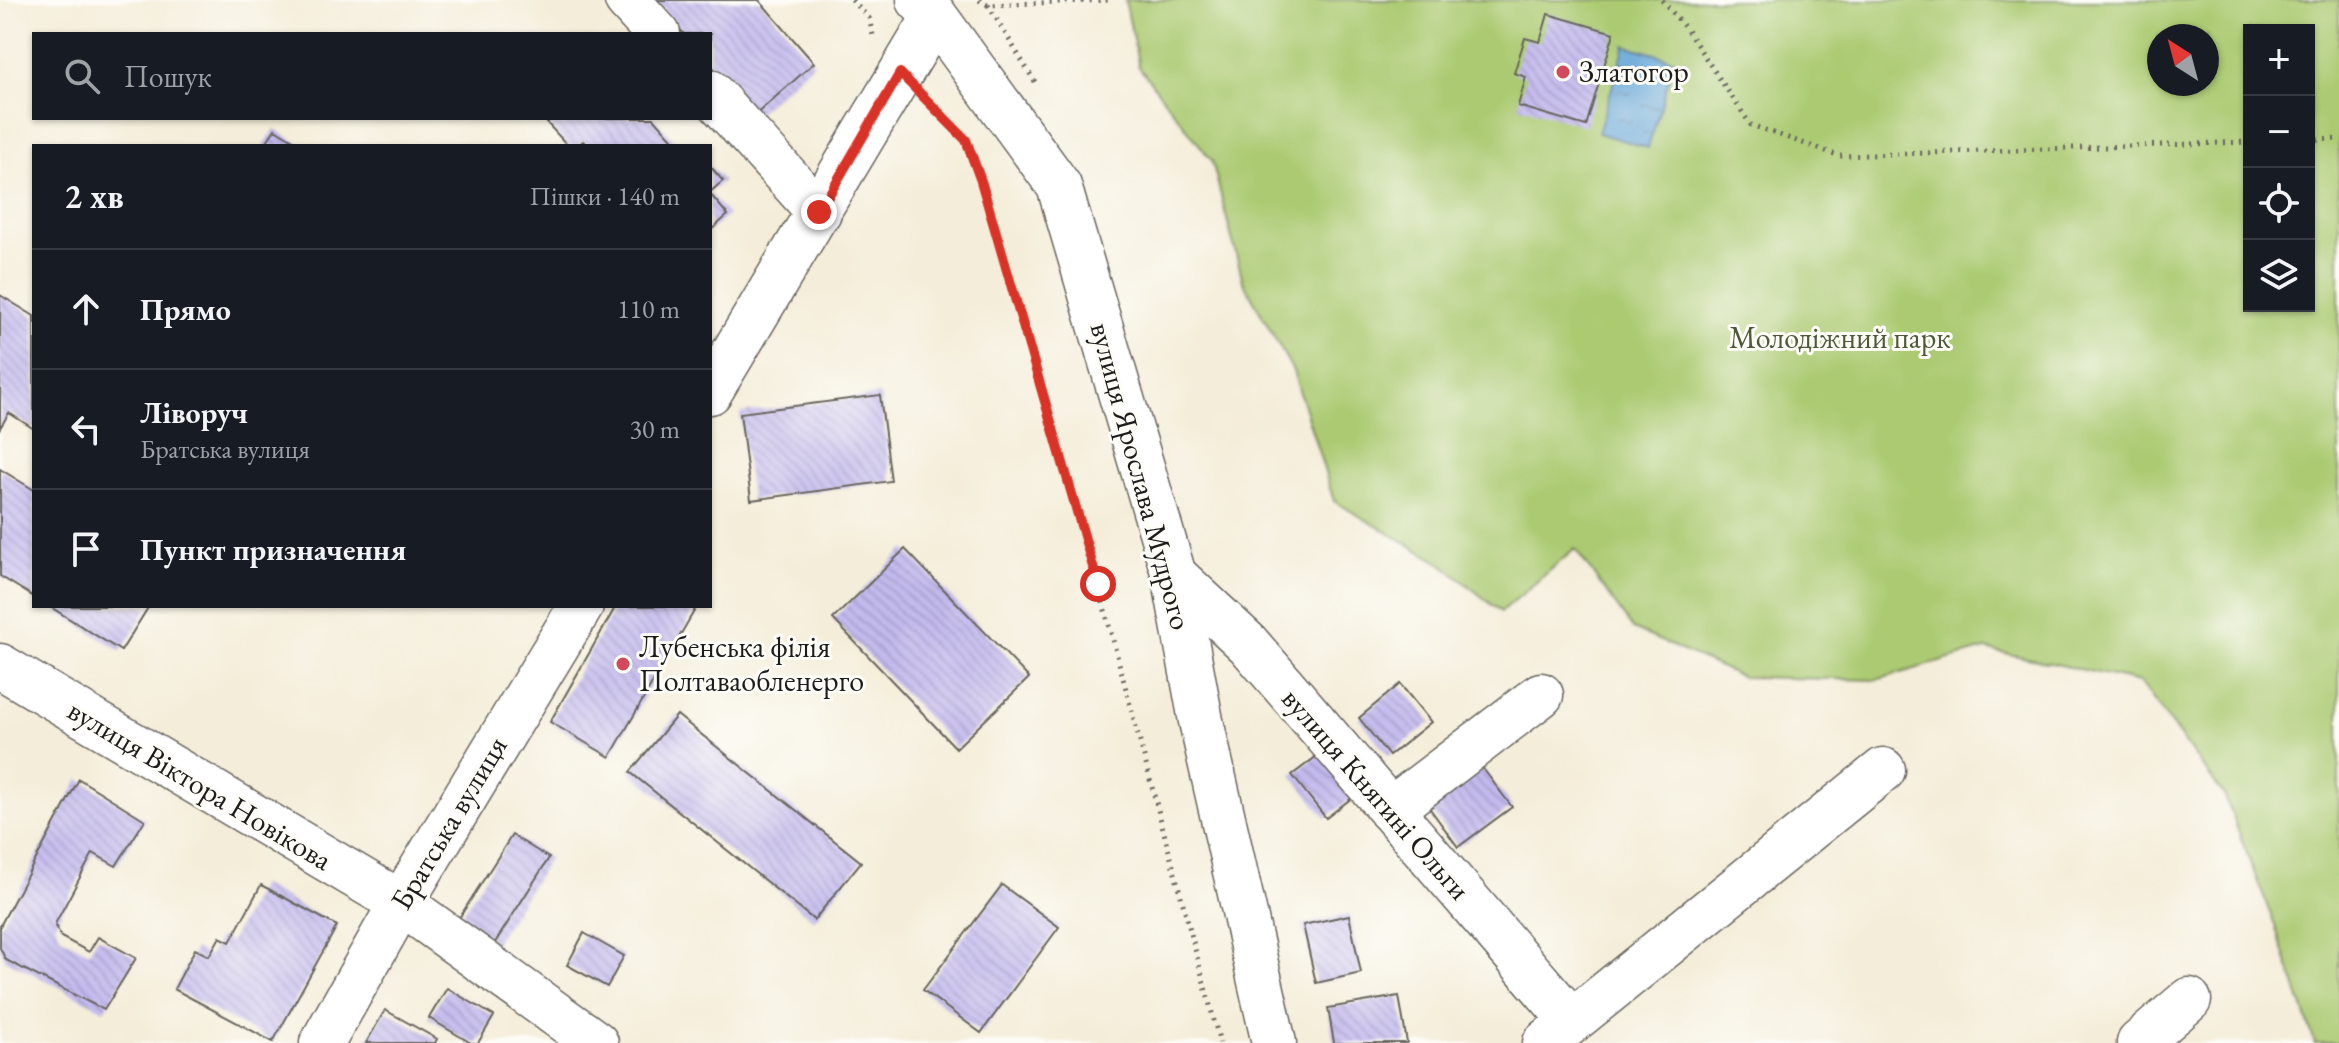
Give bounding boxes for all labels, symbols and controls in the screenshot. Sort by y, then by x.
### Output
north arrow [2147,24,2219,96]
map controls [2243,24,2315,312]
button: + [2243,24,2315,96]
search box [32,32,712,120]
place label: Златогор [1579,52,1689,91]
icon: search [60,54,104,98]
text: Пошук [124,57,212,96]
marker: Златогор [1554,63,1572,81]
button: − [2243,96,2315,168]
button: locate [2243,168,2315,240]
text: 2 хв [64,174,124,218]
text: Пішки · 140 m [529,179,680,213]
route end [801,194,837,230]
button: layers [2243,240,2315,312]
icon: ahead [64,287,108,331]
text: Прямо [140,290,231,329]
text: 110 m [617,292,680,326]
street label: вулиця Ярослава Мудрого [1082,318,1201,634]
park label: Молодіжний парк [1729,318,1951,357]
text: Ліворуч [140,393,248,432]
icon: left [64,407,108,451]
text: 30 m [630,412,680,446]
text: Братська вулиця [140,432,310,466]
icon: arrive [64,527,108,571]
text: Пункт призначення [140,530,406,569]
route start [1080,566,1116,602]
place label: Лубенська філія Полтаваобленерго [639,627,864,700]
marker: Лубенська філія Полтаваобленерго [614,655,632,673]
street label: вулиця Княгині Ольги [1273,679,1479,908]
street label: вулиця Віктора Новікова [61,690,340,879]
street label: Братська вулиця [381,729,516,917]

